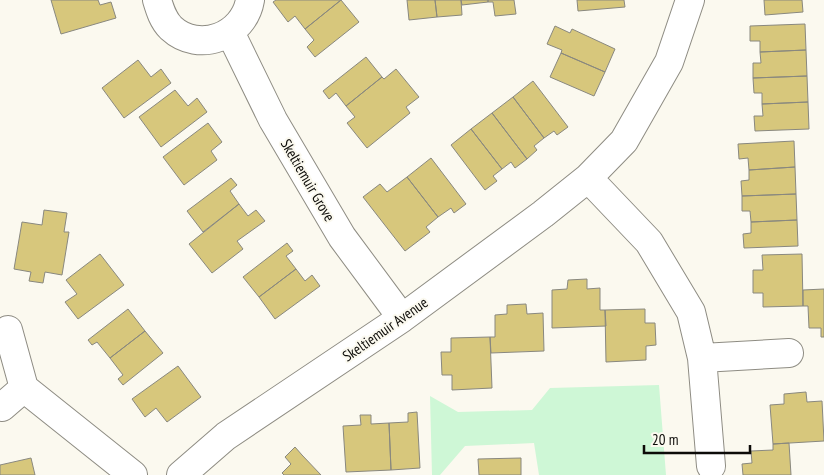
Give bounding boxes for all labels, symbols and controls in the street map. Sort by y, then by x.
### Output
street label: Skeltiemuir Grove [277,135,339,225]
street label: Skeltiemuir Avenue [339,293,431,365]
scale bar [644,422,750,454]
text: 20 m [652,430,678,449]

